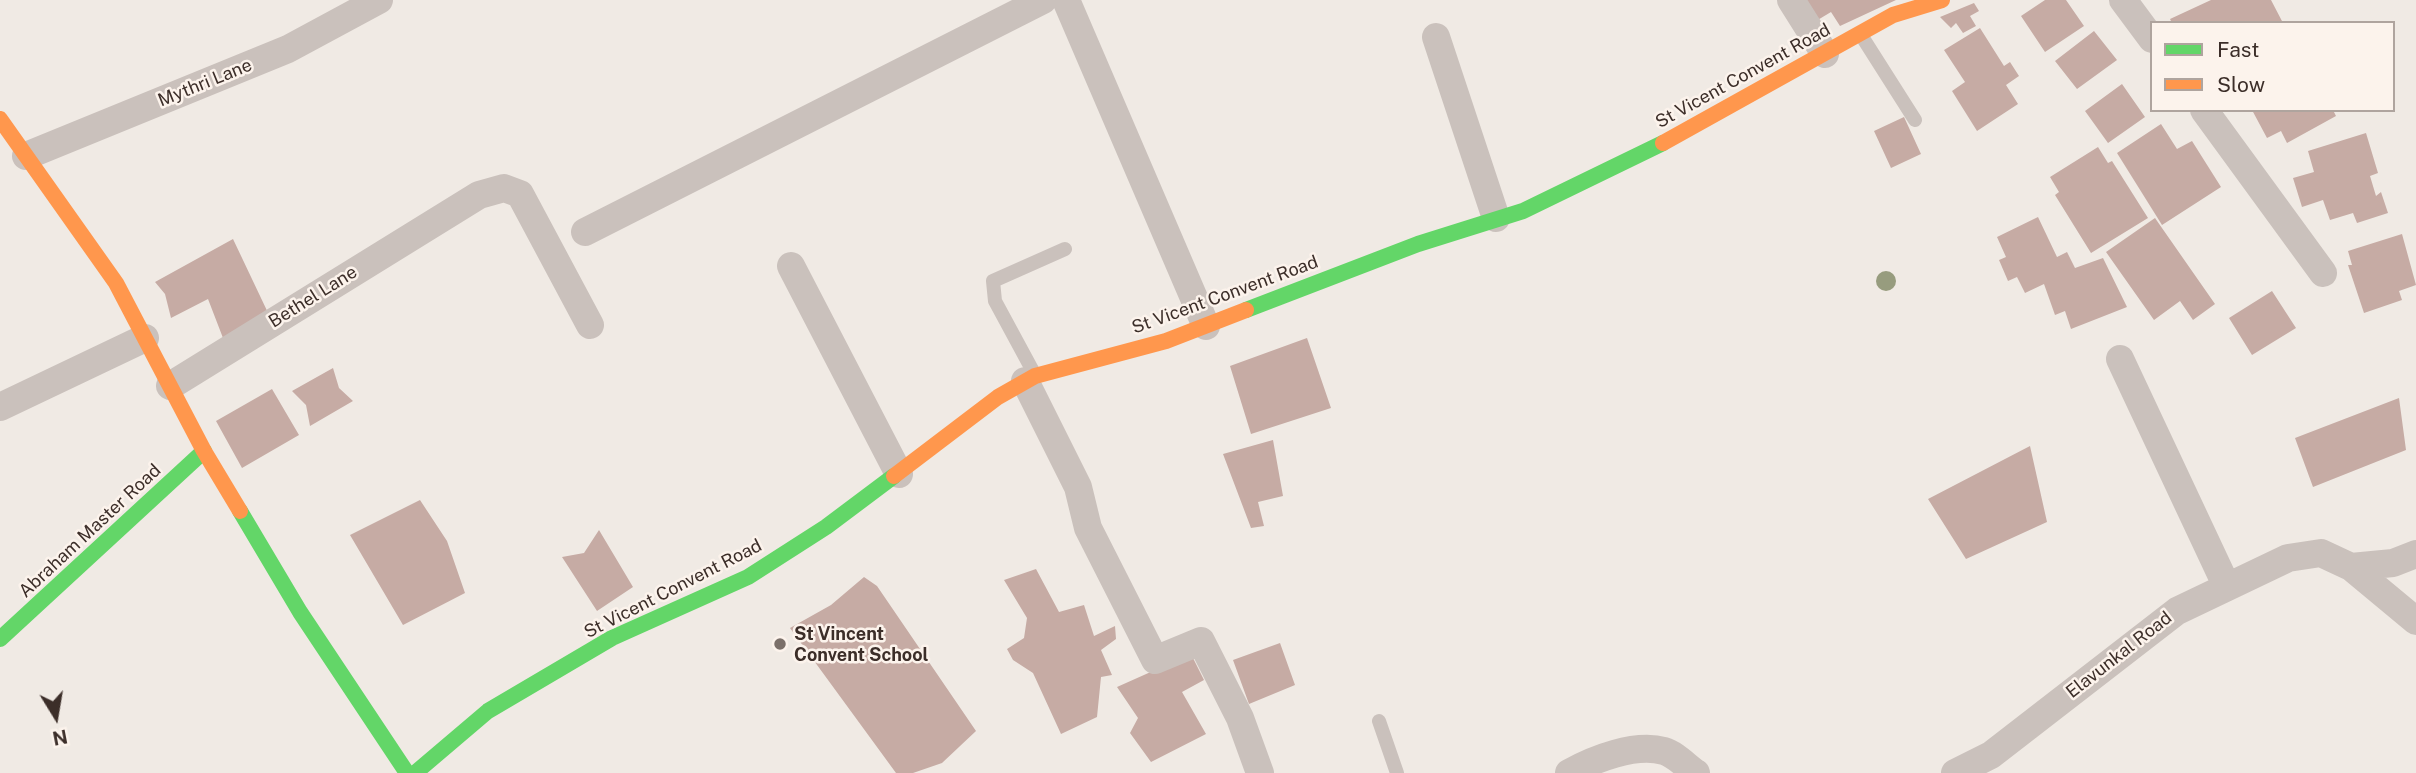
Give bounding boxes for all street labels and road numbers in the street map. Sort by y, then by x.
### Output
street label: St Vicent Convent Road [1652,19,1834,133]
street label: Mythri Lane [155,54,255,112]
street label: St Vicent Convent Road [1129,251,1321,339]
street label: Bethel Lane [265,261,361,333]
street label: Abraham Master Road [15,460,165,602]
street label: St Vicent Convent Road [580,535,766,643]
street label: Elavunkal Road [2062,607,2176,703]

